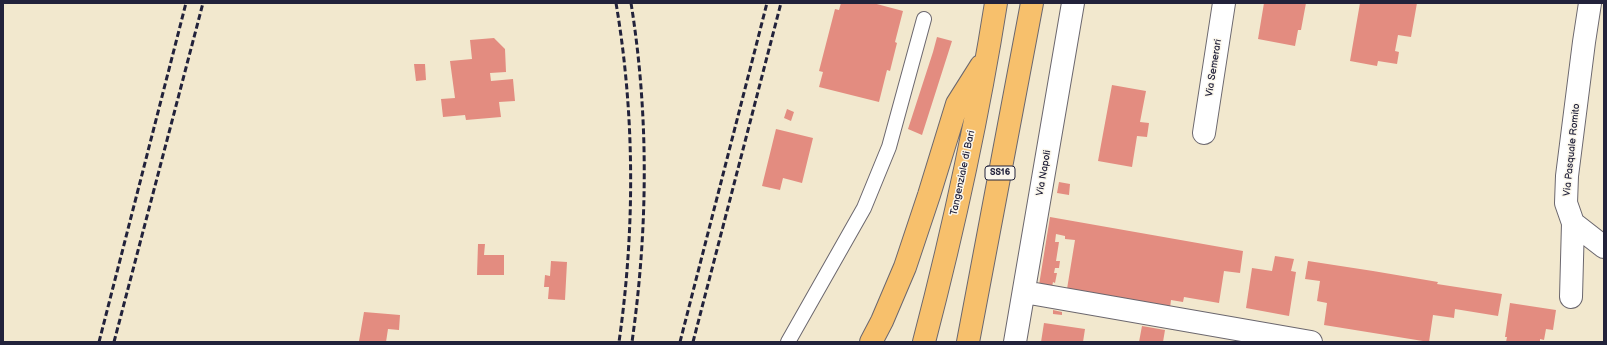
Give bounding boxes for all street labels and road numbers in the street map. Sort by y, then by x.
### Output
street label: Via Semerari [1204,38,1224,98]
street label: Via Pasquale Romito [1561,103,1583,197]
street label: Tangenziale di Bari [948,129,978,217]
street label: Via Napoli [1034,149,1054,197]
road number: SS16 [985,166,1015,180]

